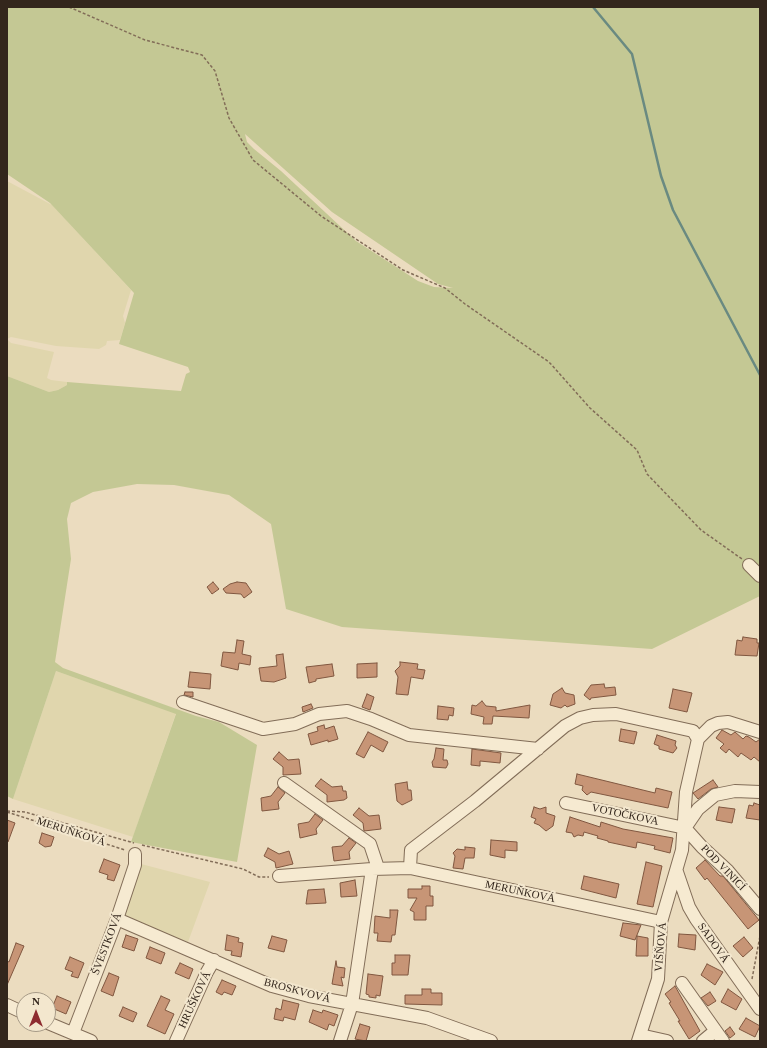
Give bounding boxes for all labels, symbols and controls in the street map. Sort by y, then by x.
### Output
street label: VOTOČKOVA [590,801,660,829]
street label: MERUŇKOVÁ [35,815,107,849]
street label: POD VINICÍ [698,842,748,894]
street label: MERUŇKOVÁ [484,878,556,906]
street label: ŠVESTKOVÁ [89,911,125,977]
street label: SADOVÁ [694,920,732,966]
street label: VIŠŇOVÁ [652,922,670,972]
street label: HRUŠKOVÁ [176,970,214,1030]
street label: BROSKVOVÁ [262,976,332,1006]
north arrow [16,992,56,1032]
text: N [32,995,40,1007]

